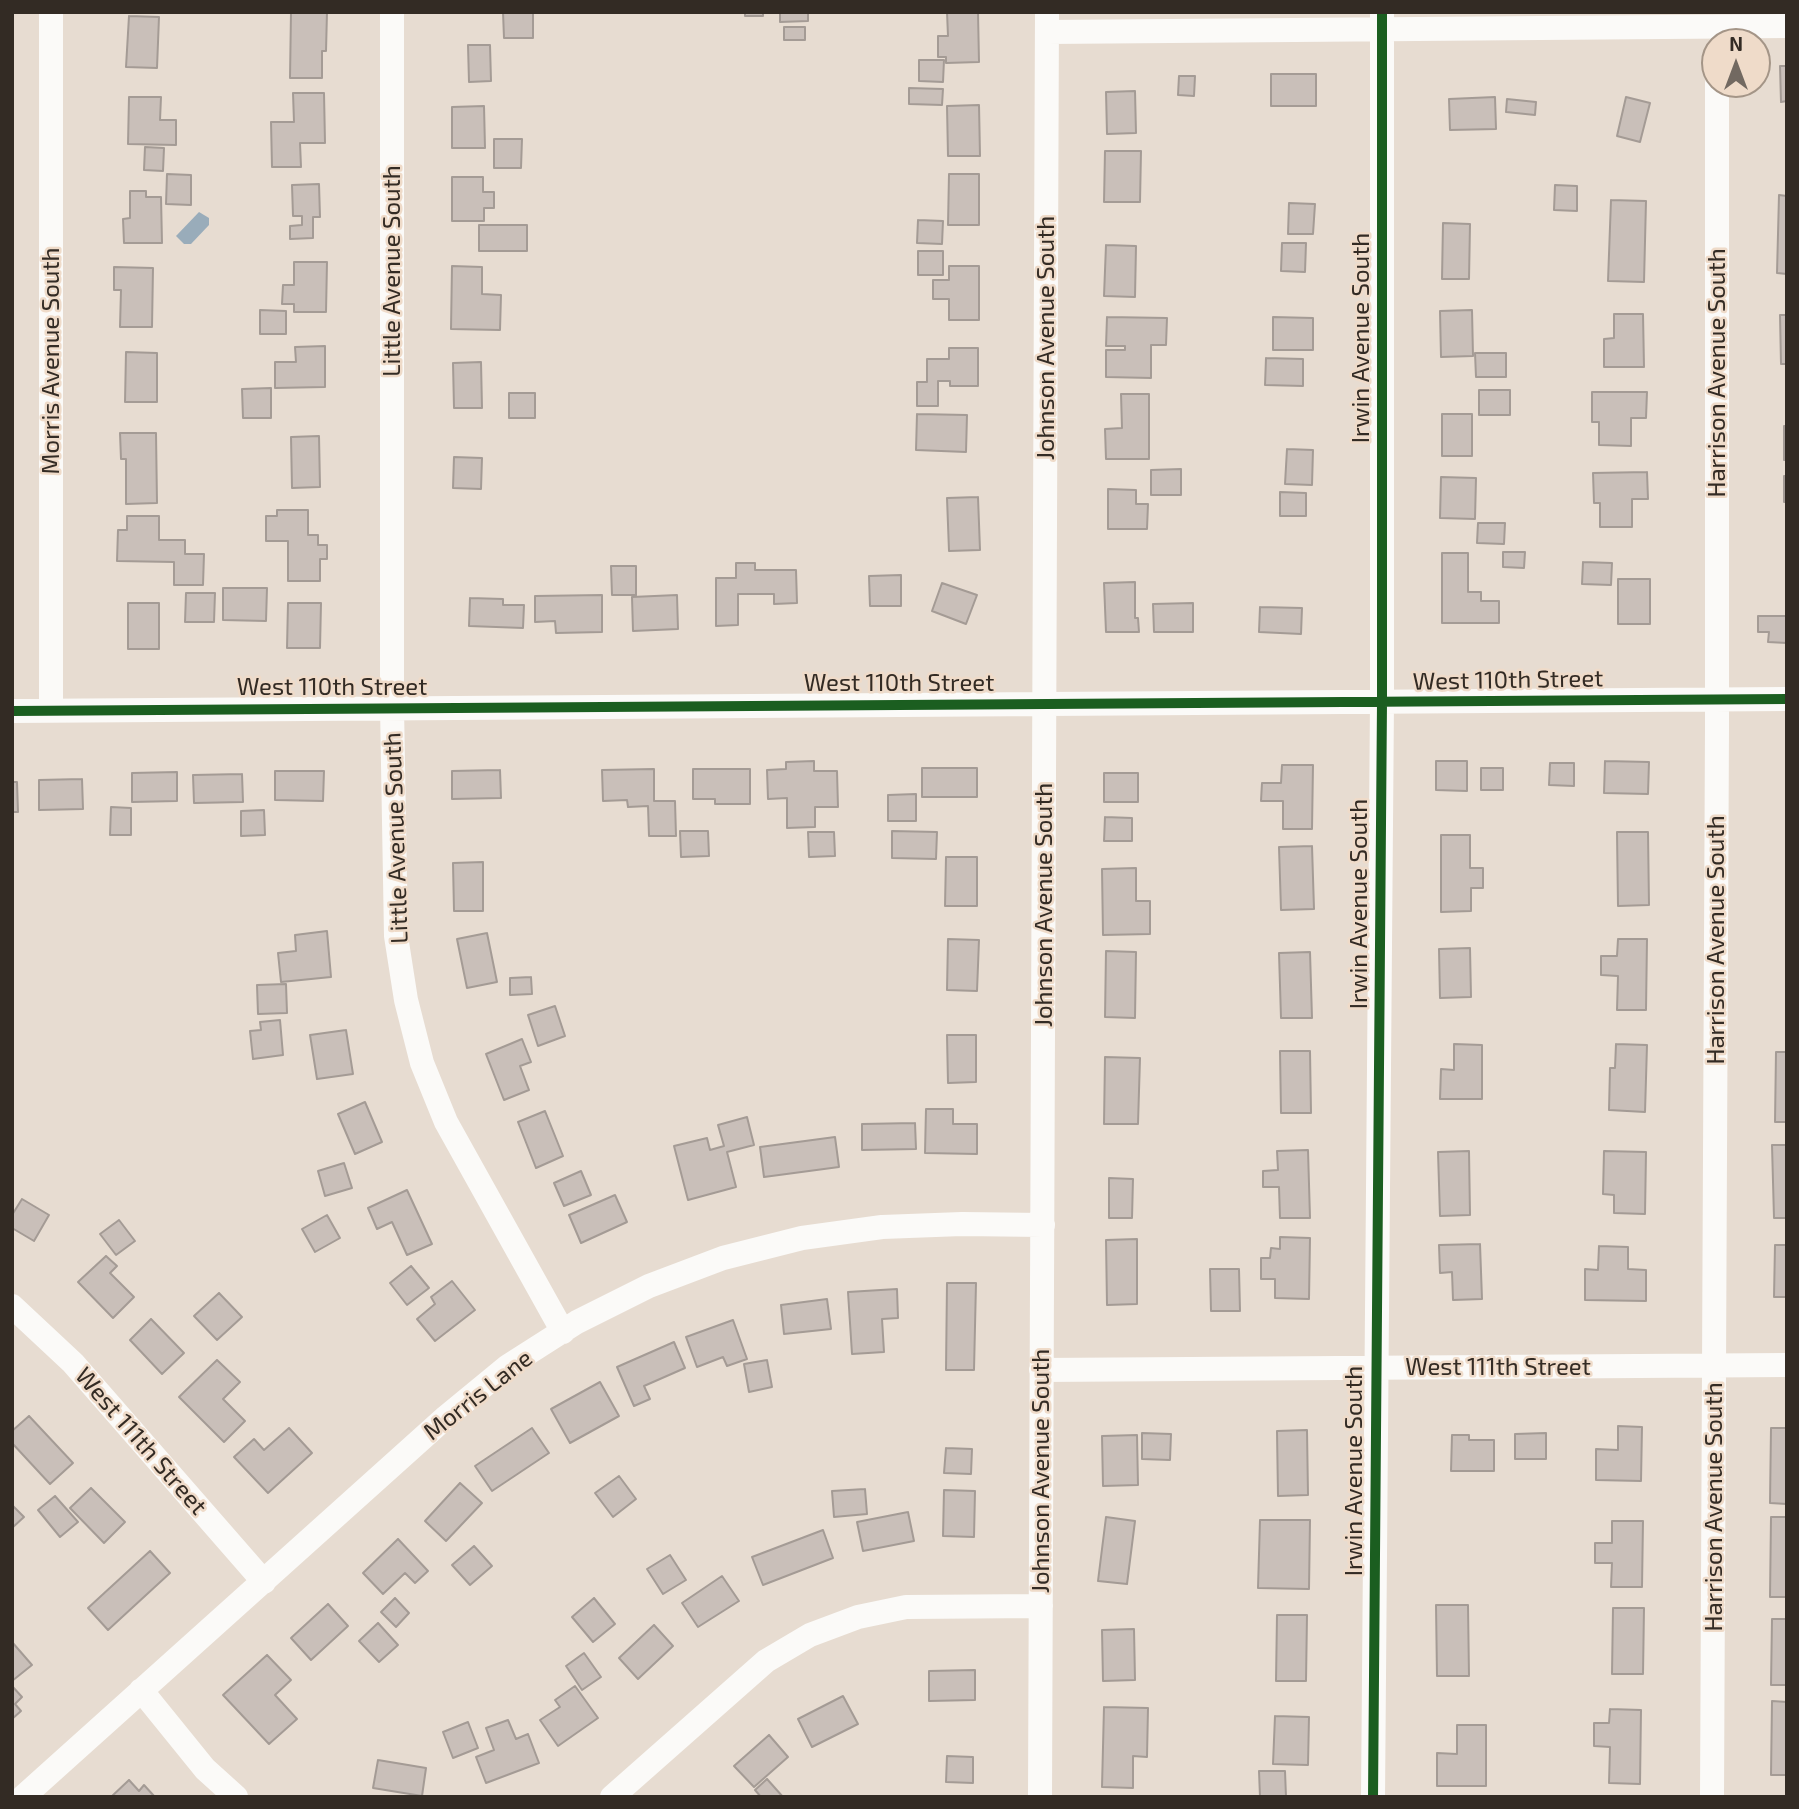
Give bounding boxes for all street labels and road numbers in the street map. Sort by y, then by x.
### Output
street label: Little Avenue South [378,165,406,377]
street label: Johnson Avenue South [1032,216,1060,460]
street label: Irwin Avenue South [1347,233,1375,443]
street label: Morris Avenue South [37,247,65,475]
street label: Harrison Avenue South [1703,248,1731,498]
street label: West 110th Street [1412,664,1604,696]
street label: West 110th Street [804,669,994,697]
street label: West 110th Street [237,673,427,701]
street label: Little Avenue South [378,732,414,944]
street label: Johnson Avenue South [1030,783,1058,1027]
street label: Irwin Avenue South [1345,799,1373,1009]
street label: Harrison Avenue South [1702,815,1730,1065]
street label: Morris Lane [418,1344,538,1446]
street label: Johnson Avenue South [1027,1349,1055,1593]
street label: West 111th Street [1405,1353,1591,1381]
street label: West 111th Street [69,1361,213,1521]
street label: Irwin Avenue South [1340,1366,1368,1576]
street label: Harrison Avenue South [1700,1382,1728,1632]

